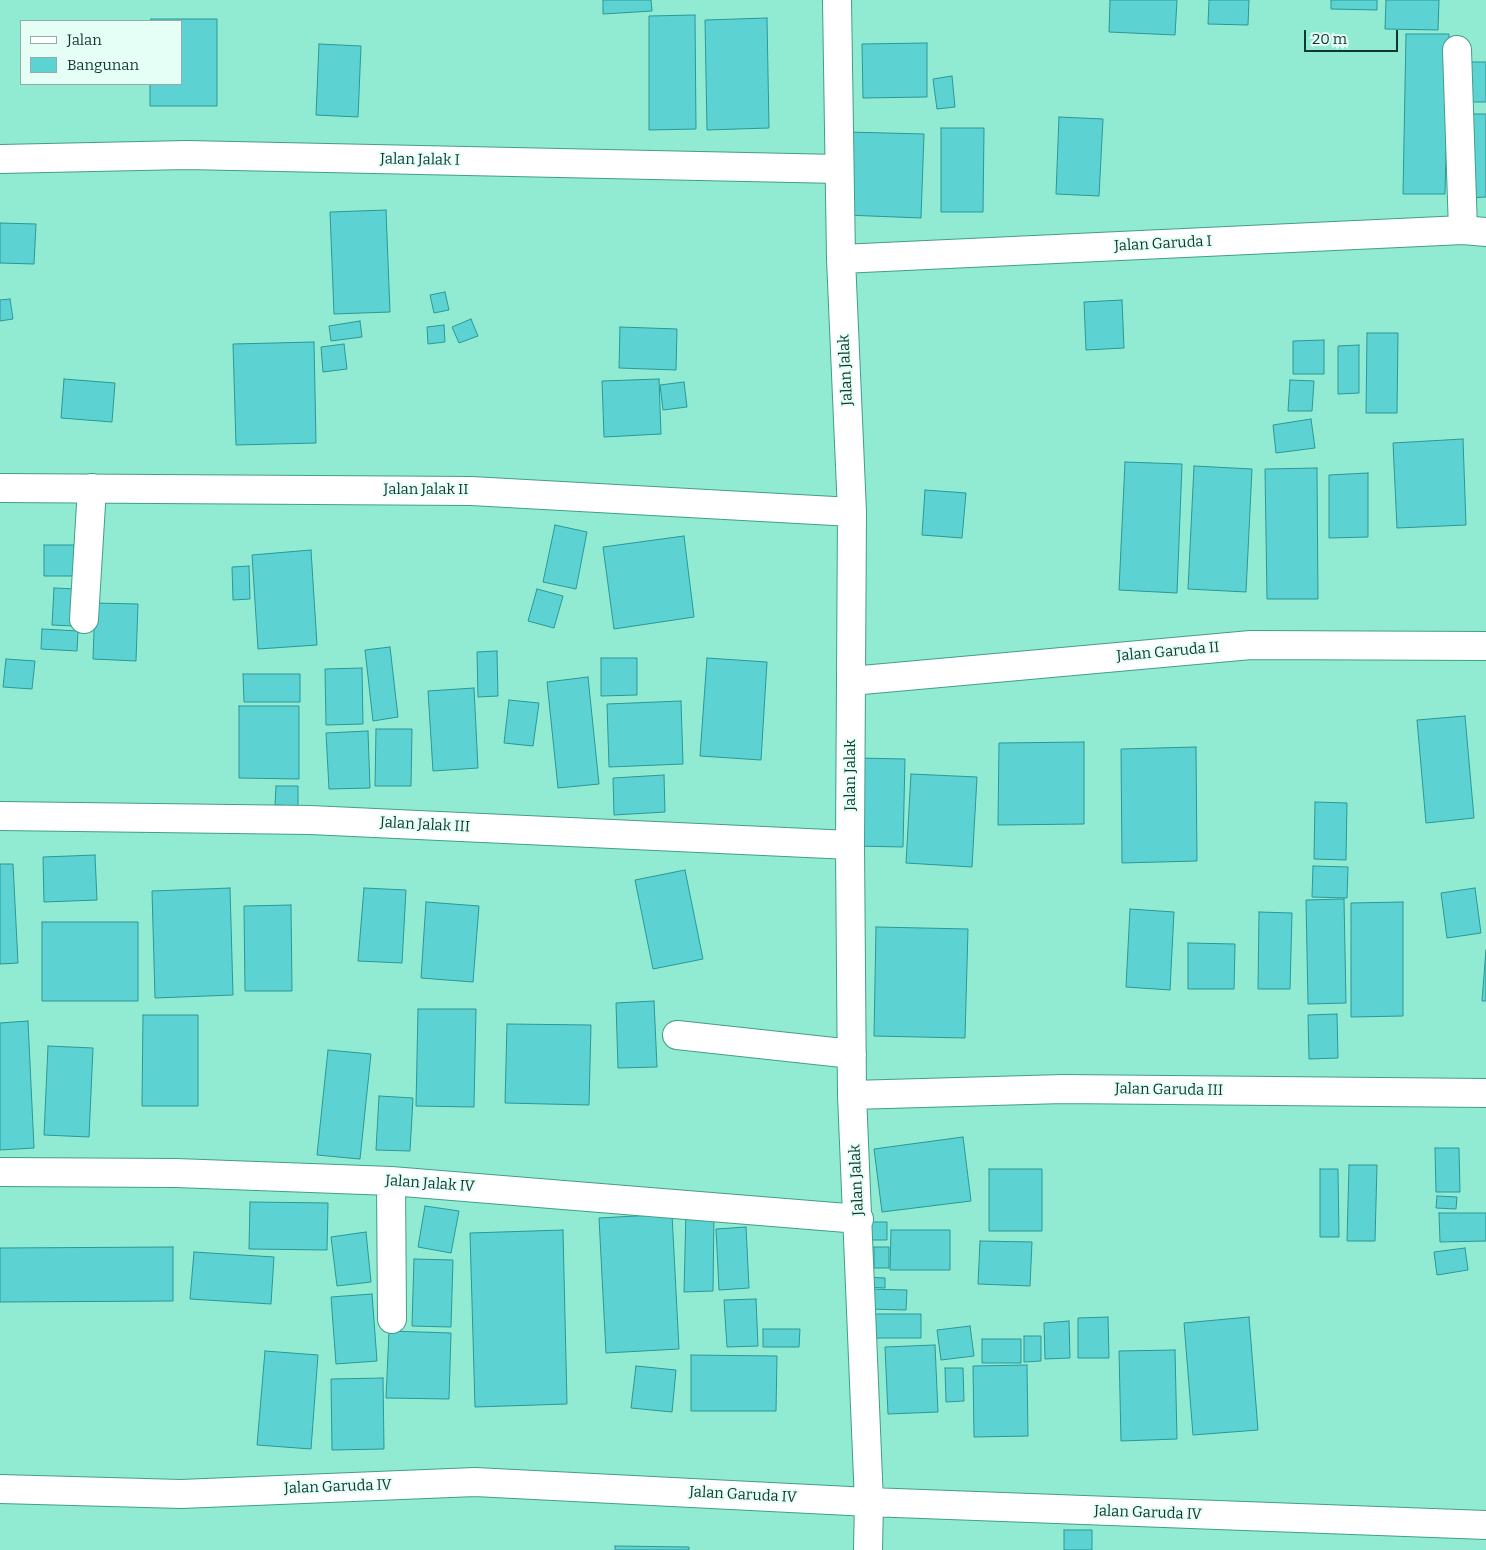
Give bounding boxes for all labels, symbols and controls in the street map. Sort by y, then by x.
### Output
legend [20,20,182,85]
scale bar [1306,20,1400,52]
text: 20 m [1312,30,1347,48]
text: Jalan [67,31,102,49]
text: Bangunan [67,56,139,74]
street label: Jalan Jalak I [380,150,460,170]
street label: Jalan Garuda I [1114,232,1212,256]
street label: Jalan Jalak [835,334,857,406]
street label: Jalan Jalak II [384,481,468,499]
street label: Jalan Garuda II [1116,639,1220,665]
street label: Jalan Jalak [842,739,860,811]
street label: Jalan Jalak III [380,814,470,836]
street label: Jalan Garuda III [1115,1080,1223,1100]
street label: Jalan Jalak [846,1144,868,1216]
street label: Jalan Jalak IV [385,1172,475,1196]
street label: Jalan Garuda IV [284,1476,392,1498]
street label: Jalan Garuda IV [689,1483,797,1507]
street label: Jalan Garuda IV [1094,1502,1202,1524]

